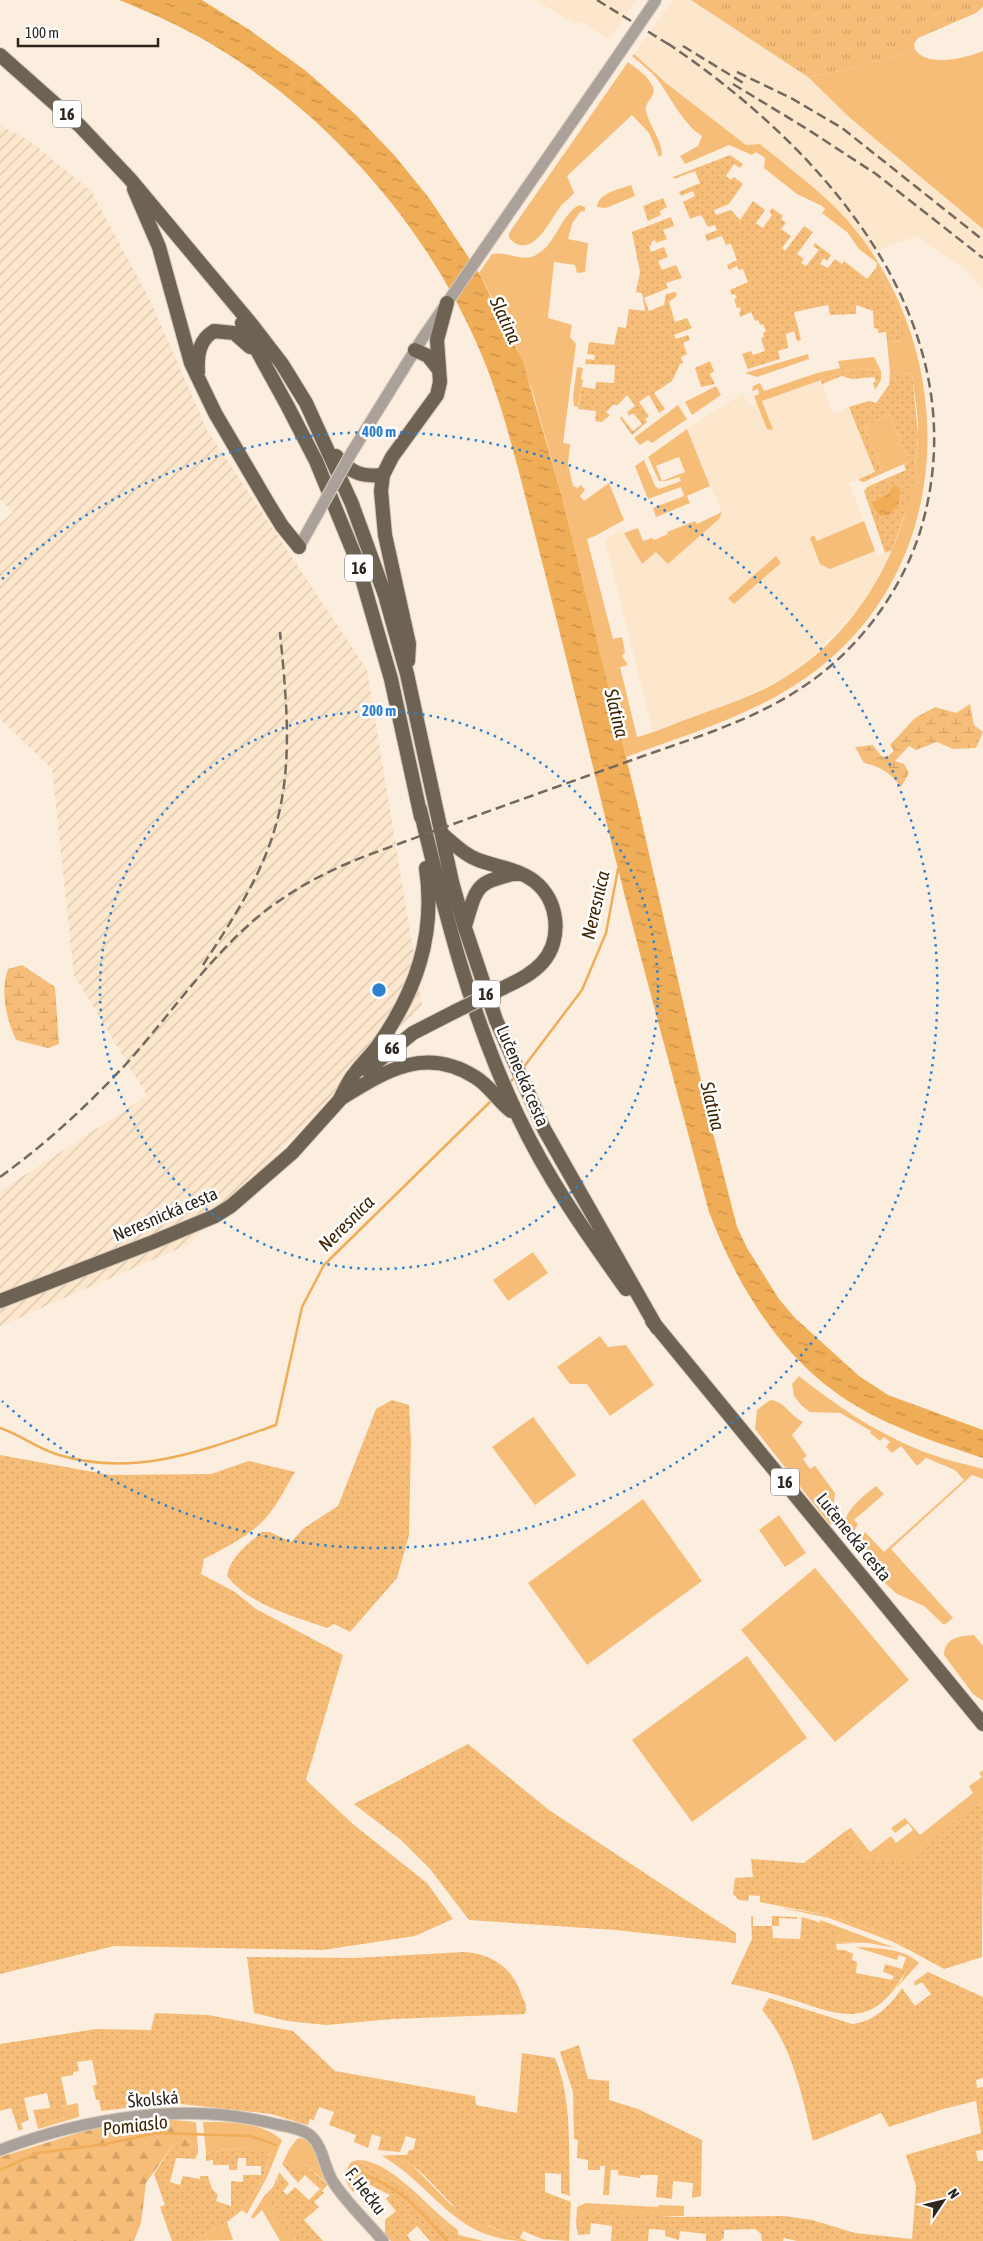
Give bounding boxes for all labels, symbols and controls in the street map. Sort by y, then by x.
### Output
scale bar [18,15,158,47]
text: 100 m [25,24,59,41]
road number: 16 [53,100,81,128]
water label: Slatina [485,292,526,347]
text: 400 m [361,423,396,440]
road number: 16 [345,554,373,582]
water label: Slatina [600,685,634,740]
text: 200 m [362,702,396,719]
water label: Neresnica [576,868,614,941]
centre of rings [370,981,388,999]
road number: 16 [472,981,500,1008]
street label: Lučenecká cesta [492,1022,554,1130]
road number: 66 [378,1034,406,1062]
water label: Slatina [696,1078,730,1133]
street label: Neresnická cesta [110,1183,220,1245]
water label: Neresnica [314,1190,379,1255]
road number: 16 [771,1468,799,1495]
street label: Lučenecká cesta [812,1489,896,1585]
street label: Školská [127,2086,179,2112]
water label: Pomiaslo [101,2110,169,2140]
street label: F. Hečku [341,2163,391,2219]
north arrow [918,2176,968,2226]
text: N [945,2186,963,2202]

